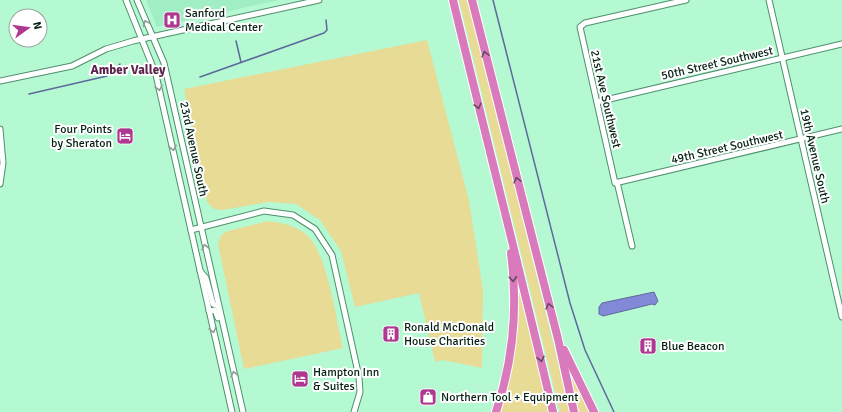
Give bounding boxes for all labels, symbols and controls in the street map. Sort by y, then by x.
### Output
place label: Sanford Medical Center [185,6,263,35]
north arrow [8,8,48,48]
hospital icon: Sanford Medical Center [162,10,182,30]
text: N [30,20,44,31]
one-way arrow [142,20,150,27]
street label: 50th Street Southwest [660,43,774,84]
street label: 21st Ave Southwest [587,49,624,150]
one-way arrow [482,51,490,57]
district label: Amber Valley [90,62,166,78]
one-way arrow [155,84,163,91]
street label: 23rd Avenue South [176,100,211,198]
one-way arrow [474,103,482,109]
street label: 19th Avenue South [796,107,833,205]
place label: Four Points by Sheraton [51,122,112,151]
hotel icon: Four Points by Sheraton [115,126,135,146]
street label: 49th Street Southwest [670,127,784,168]
one-way arrow [169,145,177,152]
one-way arrow [513,177,522,184]
one-way arrow [201,244,210,251]
one-way arrow [508,276,517,282]
one-way arrow [546,303,554,309]
place label: Ronald McDonald House Charities [404,320,494,349]
building icon: Ronald McDonald House Charities [381,324,401,344]
one-way arrow [209,327,217,333]
building icon: Blue Beacon [638,336,658,356]
place label: Blue Beacon [661,339,725,354]
one-way arrow [536,355,545,362]
place label: Hampton Inn & Suites [313,365,379,394]
hotel icon: Hampton Inn & Suites [290,369,310,389]
one-way arrow [231,371,239,377]
shop icon: Northern Tool + Equipment [418,387,438,407]
place label: Northern Tool + Equipment [441,390,579,405]

